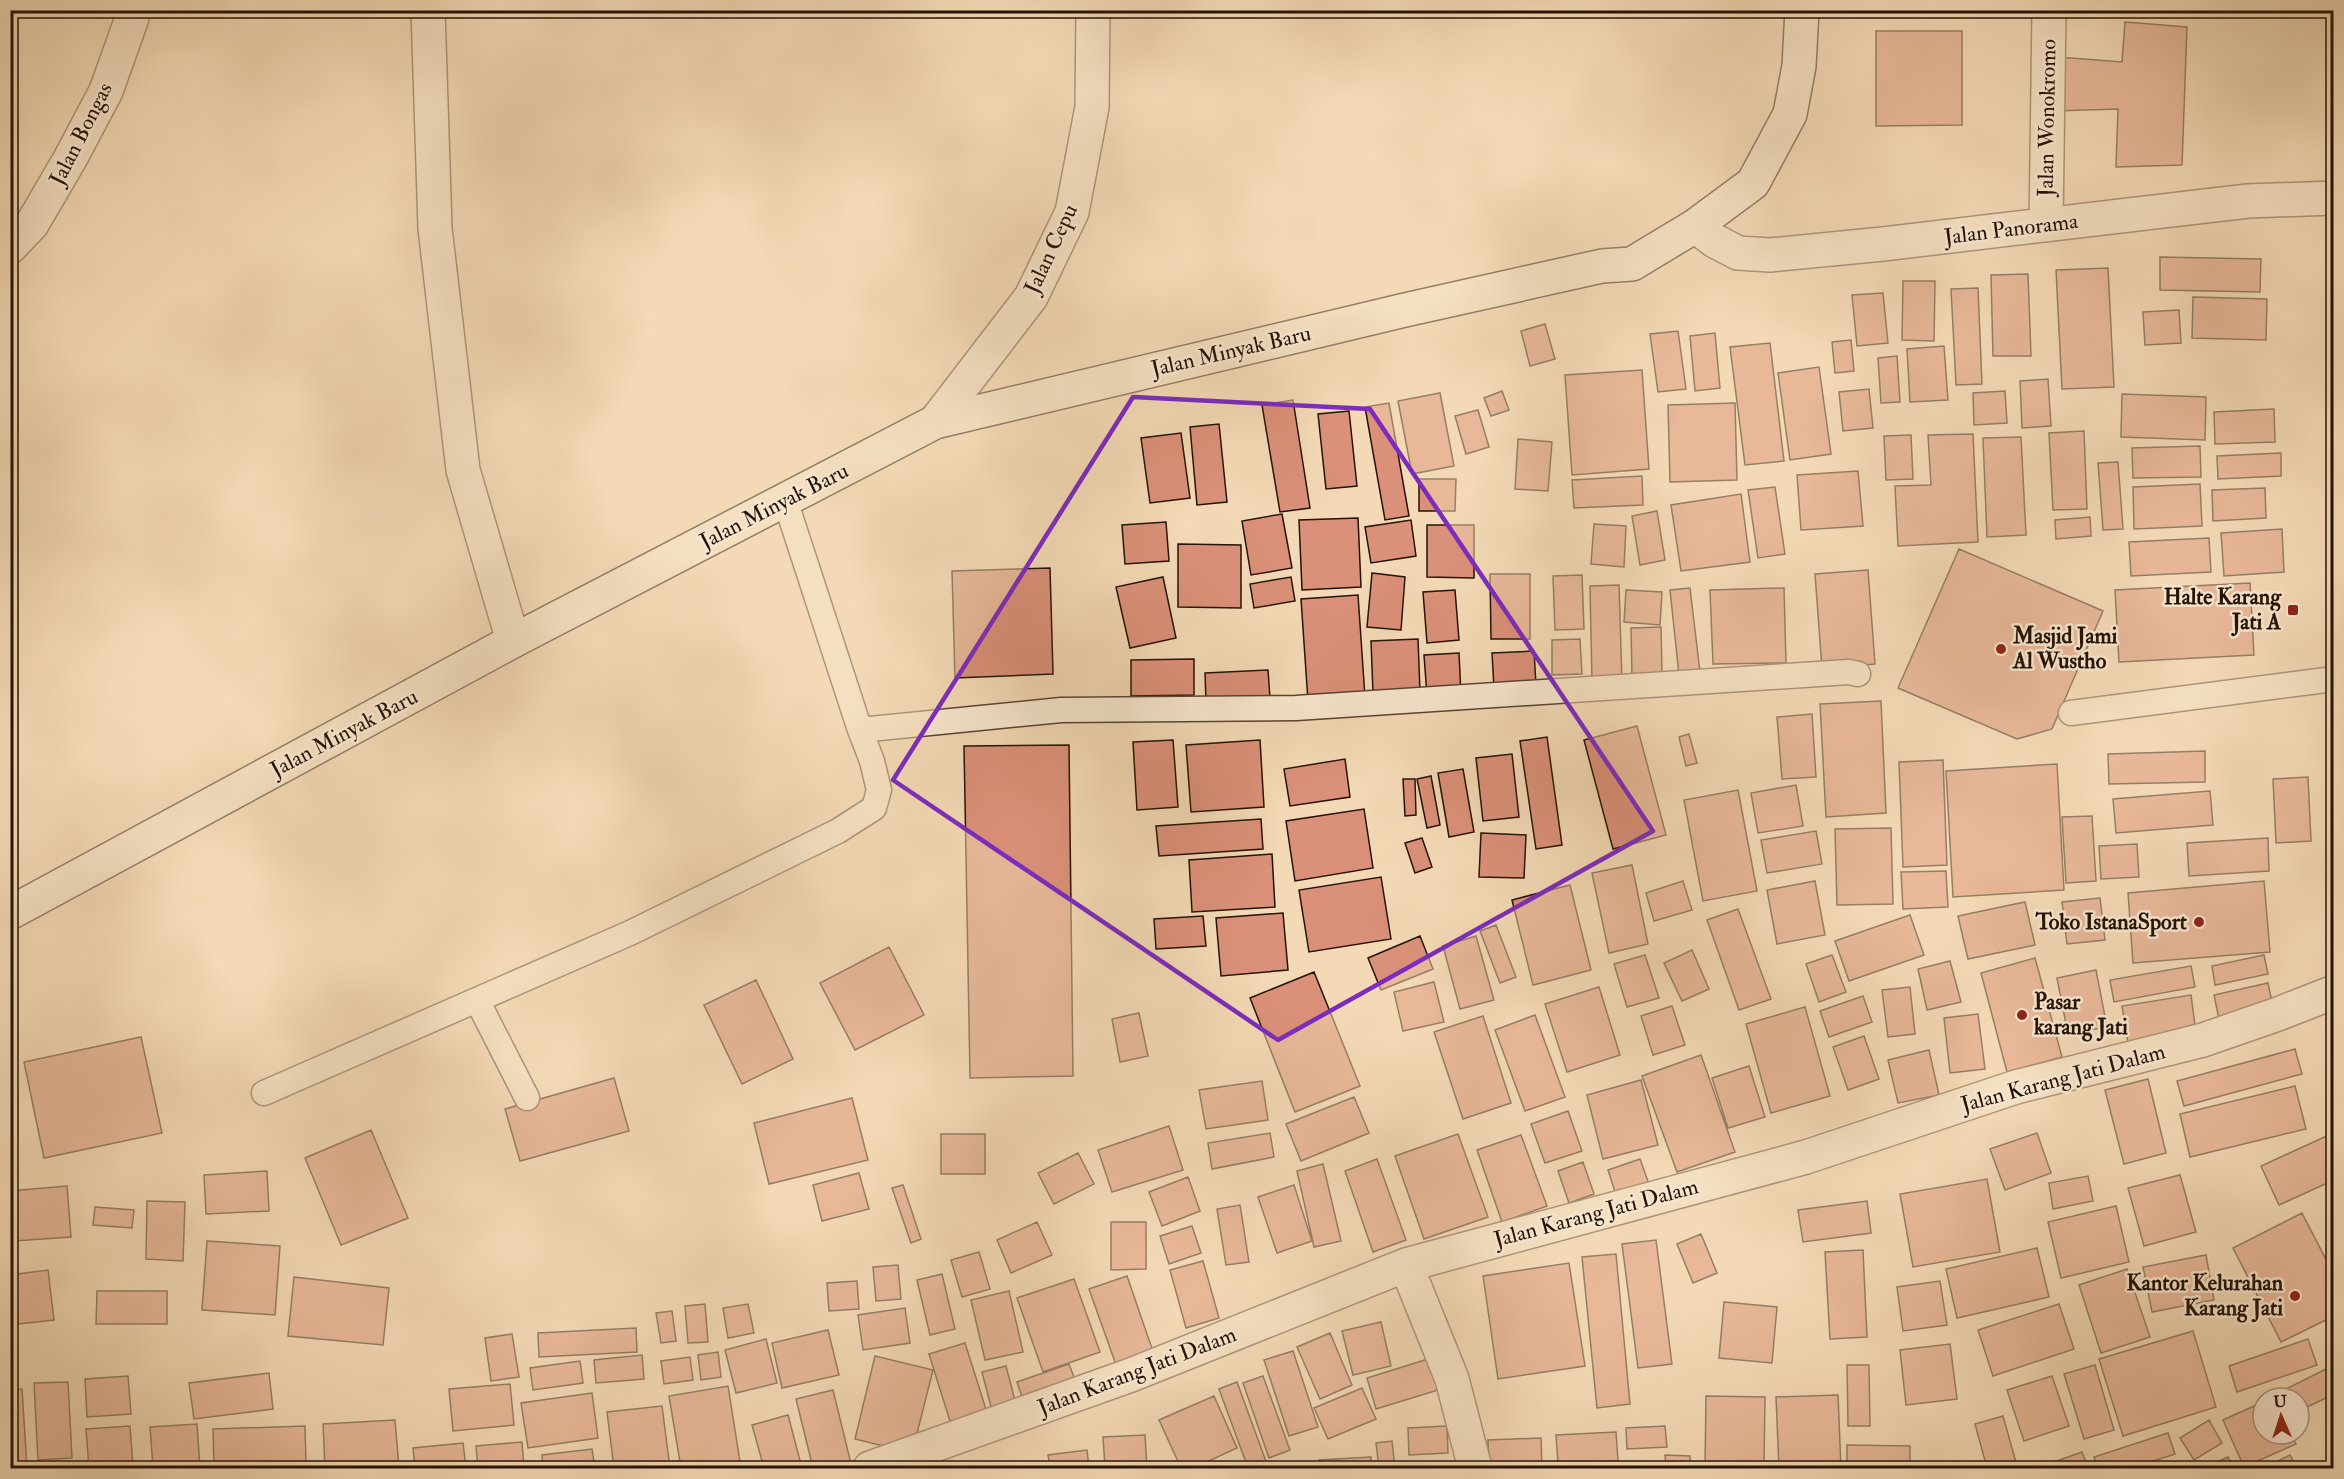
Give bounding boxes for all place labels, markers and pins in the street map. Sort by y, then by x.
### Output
place label: Halte Karang Jati A [2164,583,2282,637]
marker: Halte Karang Jati A [2286,603,2300,617]
place label: Masjid Jami Al Wustho [2012,622,2118,675]
marker: Masjid Jami Al Wustho [1994,642,2008,656]
place label: Toko IstanaSport [2034,908,2188,937]
marker: Toko IstanaSport [2192,915,2206,929]
place label: Pasar karang Jati [2033,988,2128,1042]
marker: Pasar karang Jati [2015,1008,2029,1022]
place label: Kantor Kelurahan Karang Jati [2127,1269,2284,1323]
marker: Kantor Kelurahan Karang Jati [2288,1289,2302,1303]

